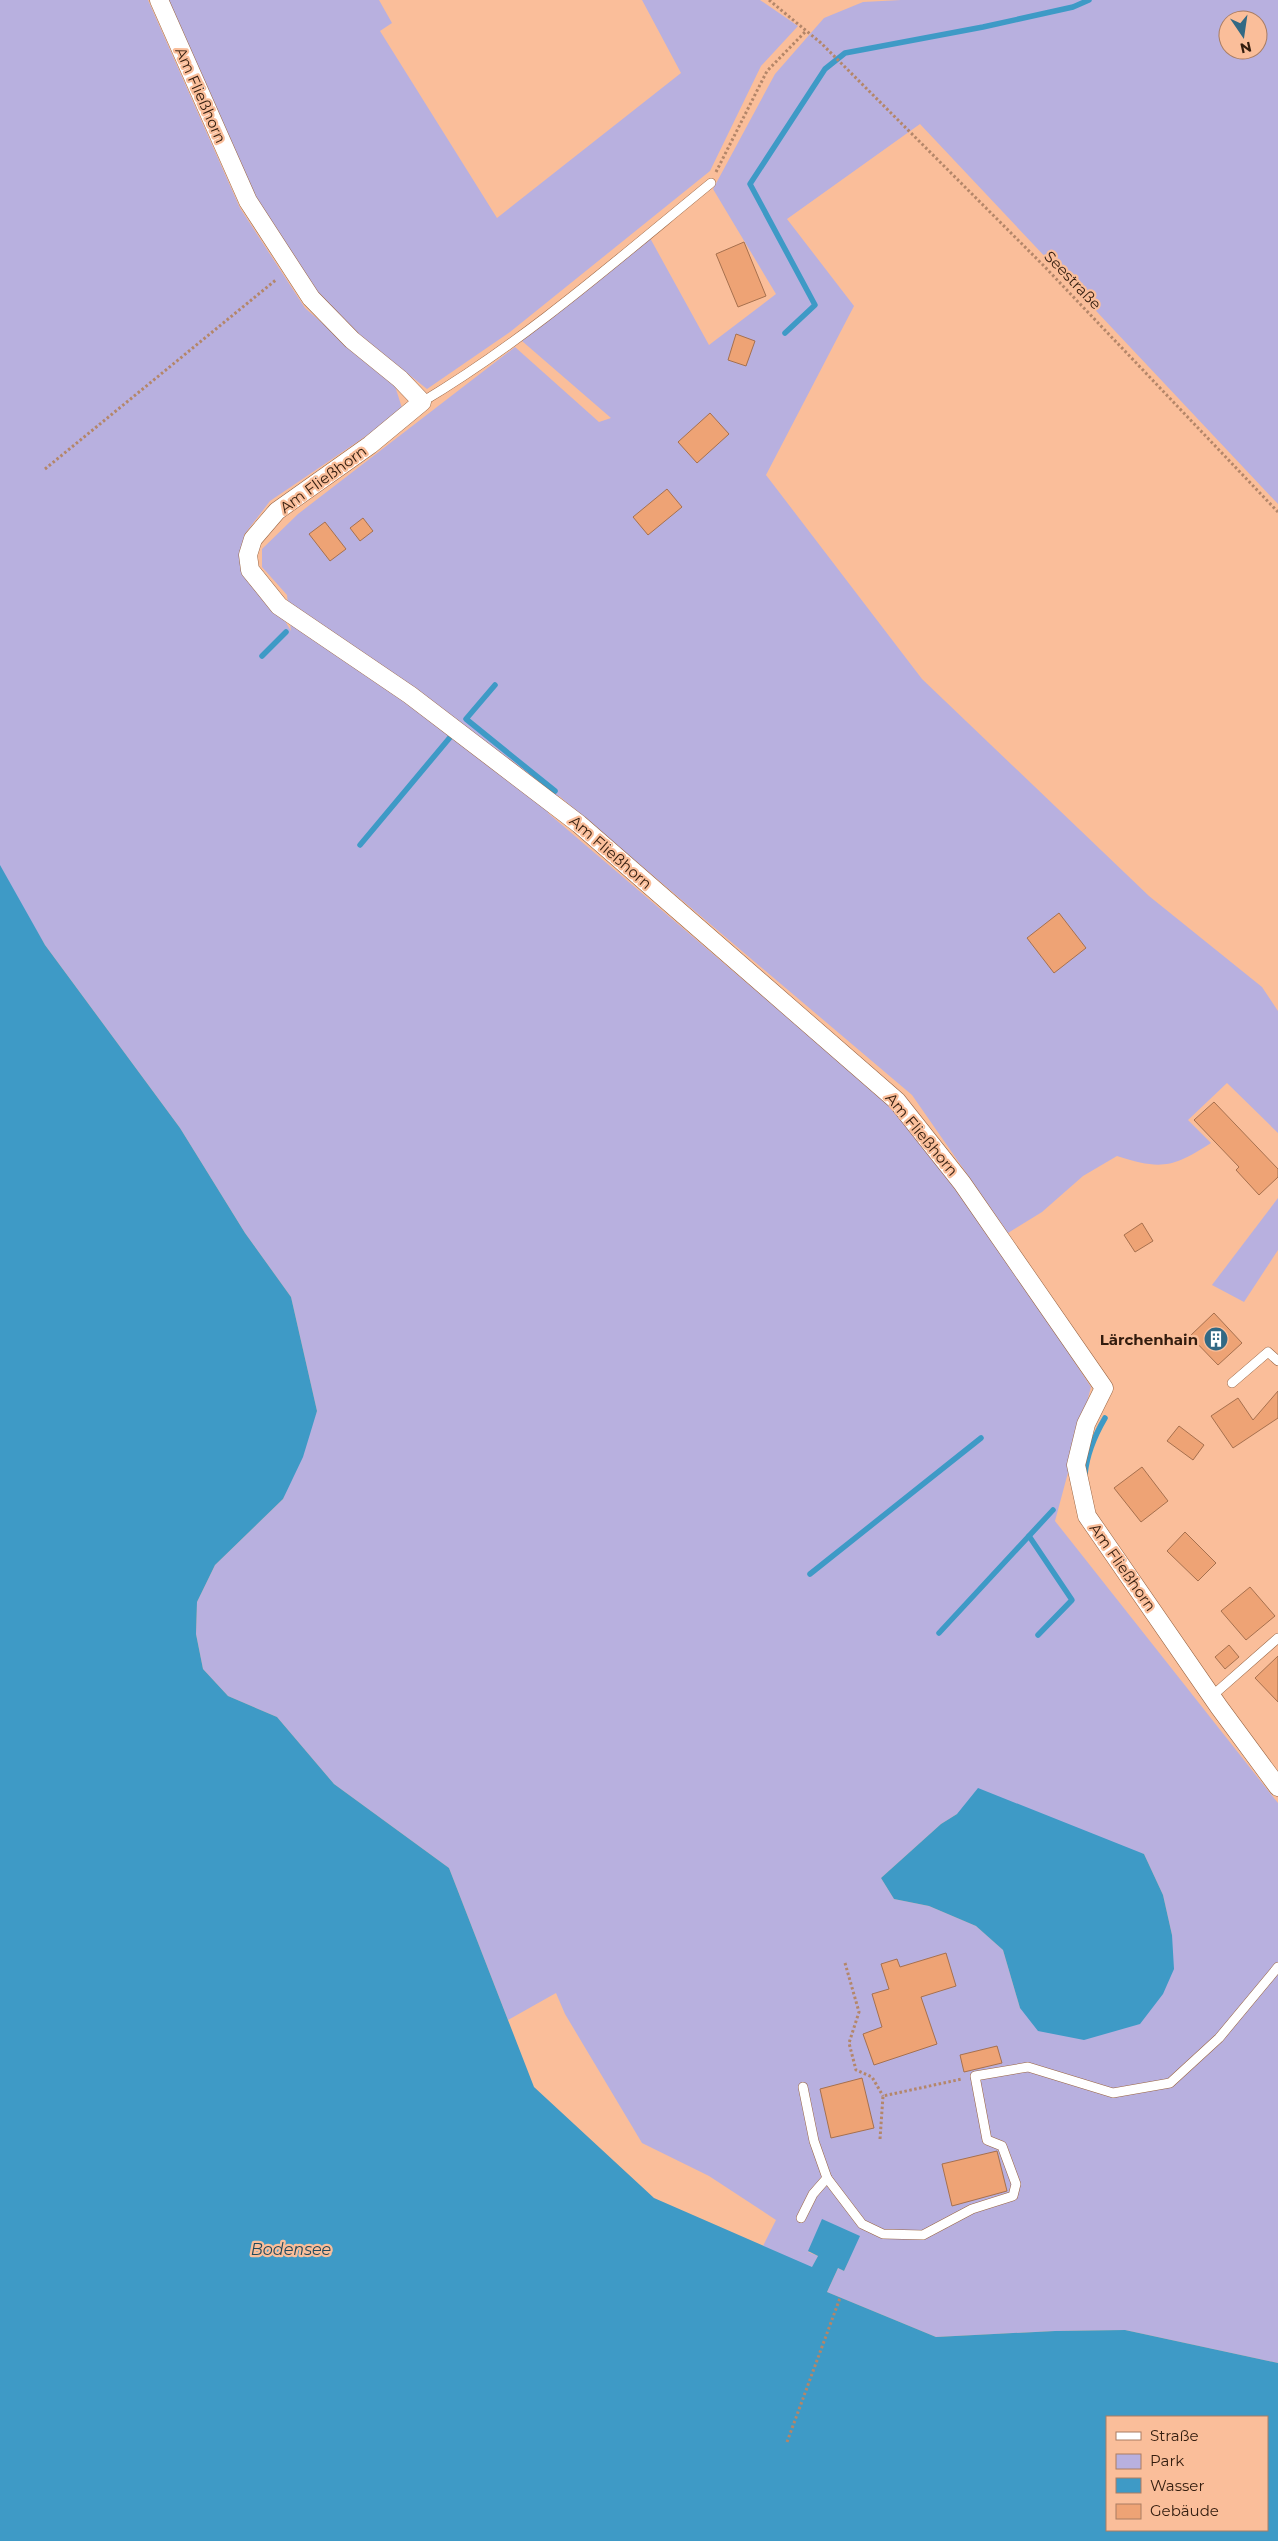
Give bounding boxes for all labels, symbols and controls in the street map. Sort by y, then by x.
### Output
north arrow [1218,10,1268,60]
text: N [1238,38,1253,58]
street label: Am Fließhorn [171,44,231,146]
street label: Seestraße [1040,247,1106,313]
street label: Am Fließhorn [276,441,370,517]
street label: Am Fließhorn [566,811,656,893]
street label: Am Fließhorn [882,1089,962,1179]
building icon: Lärchenhain [1203,1326,1229,1352]
place label: Lärchenhain [1100,1330,1198,1349]
street label: Am Fließhorn [1086,1519,1160,1615]
water label: Bodensee [251,2240,331,2259]
legend [1106,2416,1268,2531]
text: Straße [1150,2426,1199,2445]
text: Park [1150,2451,1184,2470]
text: Wasser [1150,2476,1204,2495]
text: Gebäude [1150,2501,1219,2520]

